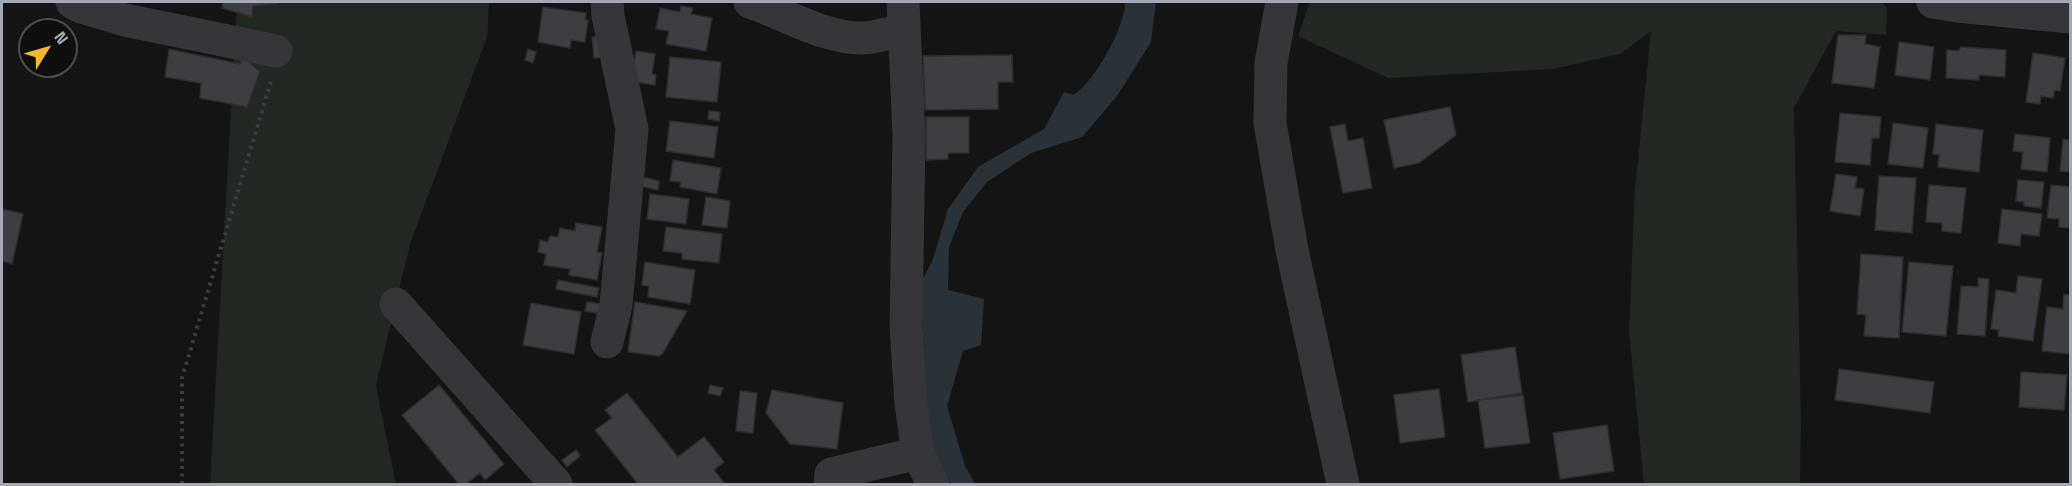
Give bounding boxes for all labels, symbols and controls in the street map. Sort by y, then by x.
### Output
north arrow [18,18,78,78]
text: N [50,27,73,49]

